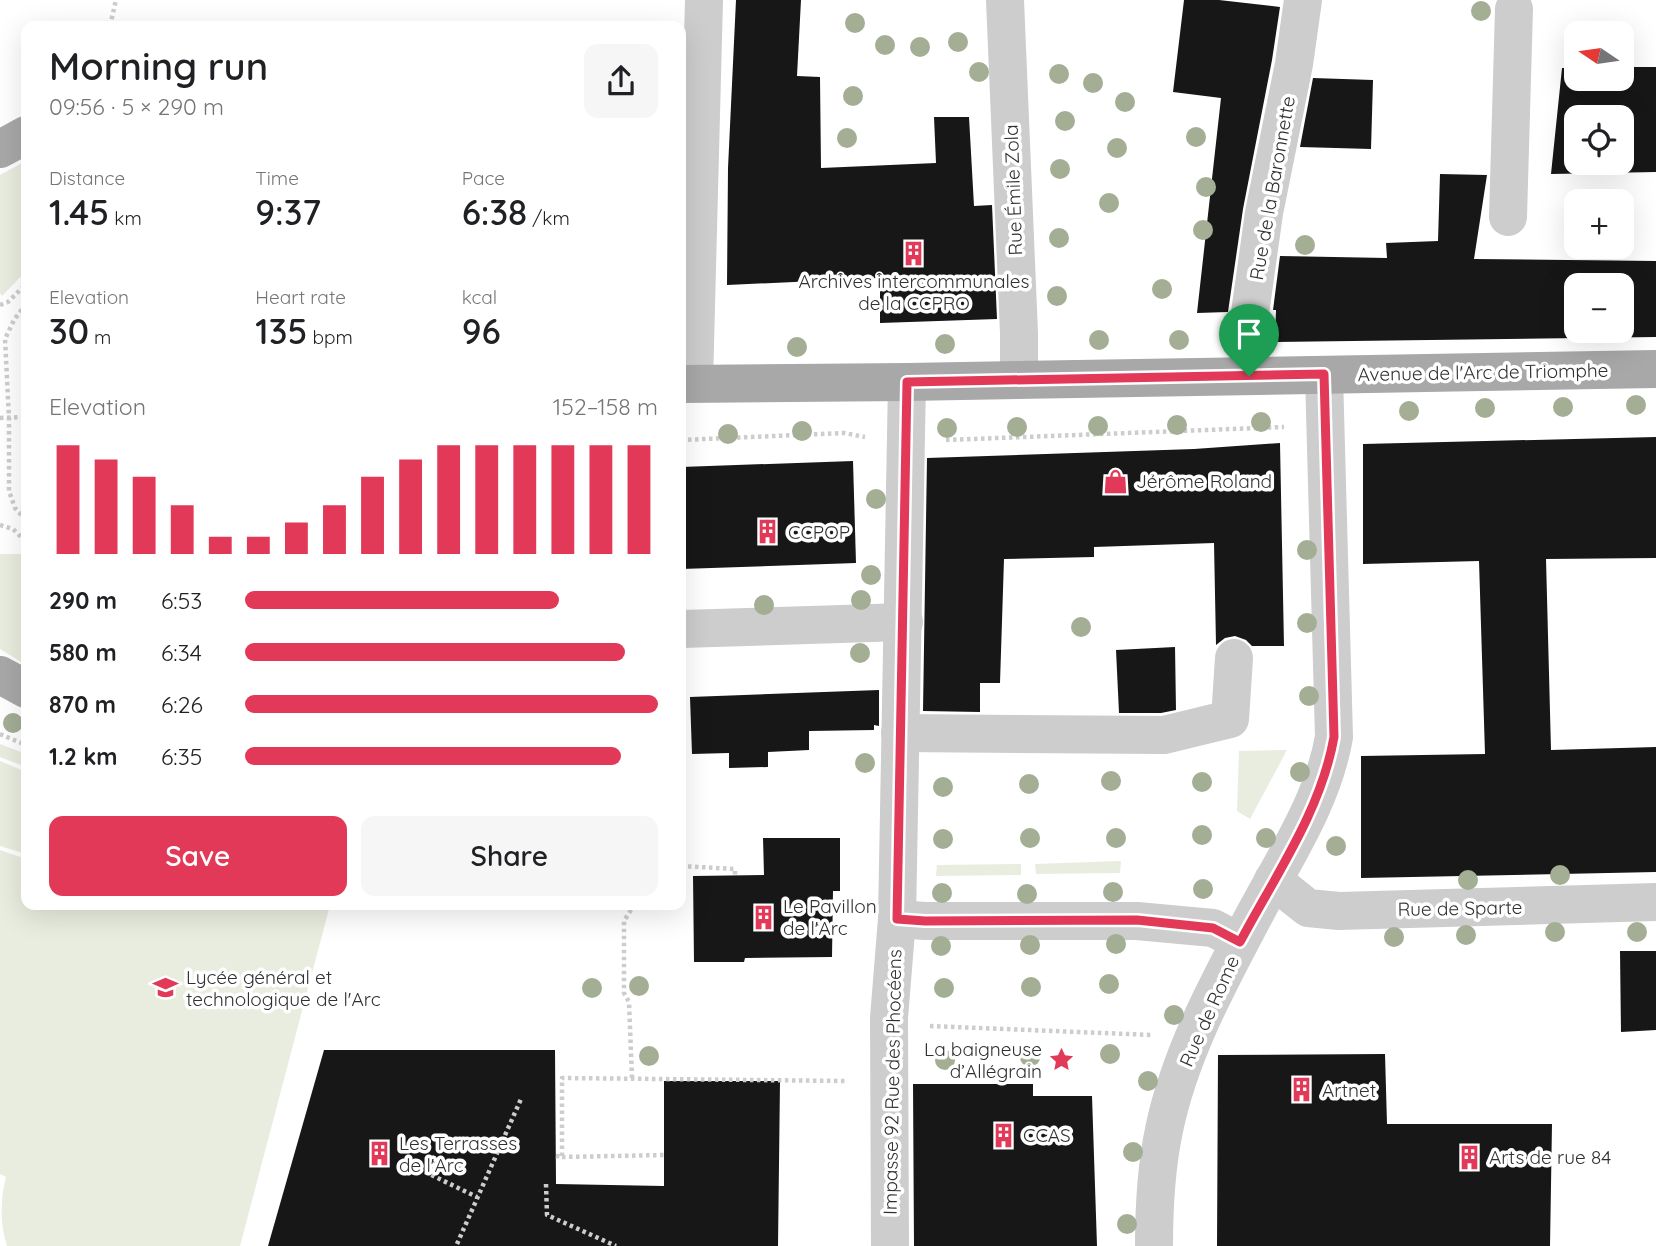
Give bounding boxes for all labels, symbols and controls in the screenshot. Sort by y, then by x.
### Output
north arrow [1564,21,1634,91]
map controls [1564,21,1634,343]
text: Morning run [49,42,268,90]
button: share [584,44,658,118]
text: 09:56 · 5 × 290 m [49,92,224,121]
street label: Rue de la Baronnette [1244,94,1300,282]
button: locate [1564,105,1634,175]
street label: Rue Émile Zola [999,124,1027,256]
text: Distance [49,166,125,190]
text: Time [255,166,299,190]
text: Pace [462,166,505,190]
button: + [1564,189,1634,259]
text: 1.45 [49,190,109,234]
text: 9:37 [255,190,321,234]
text: 6:38 [462,190,527,234]
text: km [109,206,142,230]
text: /km [527,206,570,230]
building icon: Archives intercommunales de la CCPRO [900,239,928,267]
place label: Archives intercommunales de la CCPRO [799,269,1029,315]
button: − [1564,273,1634,343]
text: Elevation [49,285,129,309]
text: Heart rate [255,285,346,309]
text: kcal [462,285,497,309]
pin [1219,304,1279,376]
text: 30 [49,309,89,353]
text: 135 [255,309,307,353]
text: 96 [462,309,501,353]
icon: arrive [1230,315,1268,353]
text: m [89,325,111,349]
text: bpm [307,325,353,349]
street label: Avenue de l'Arc de Triomphe [1357,358,1609,386]
text: Elevation [49,392,146,421]
text: 152–158 m [553,392,658,421]
shop icon: Jérôme Roland [1102,467,1130,495]
place label: Jérôme Roland [1136,469,1272,493]
building icon: CCPOP [754,518,782,546]
place label: CCPOP [788,520,850,544]
text: 290 m [49,586,117,615]
text: 6:53 [161,586,202,615]
text: 580 m [49,638,117,667]
text: 6:34 [161,638,202,667]
text: 870 m [49,690,116,719]
text: 6:26 [161,690,203,719]
text: 1.2 km [49,742,118,771]
text: 6:35 [161,742,202,771]
button: Save [49,816,347,896]
button: Share [361,816,658,896]
place label: Le Pavillon de l'Arc [783,894,877,940]
street label: Rue de Sparte [1397,895,1523,921]
building icon: Le Pavillon de l'Arc [749,903,777,931]
street label: Impasse 92 Rue des Phocéens [878,949,906,1215]
street label: Rue de Rome [1174,952,1244,1070]
place label: Lycée général et technologique de l'Arc [186,965,381,1011]
school or university icon: Lycée général et technologique de l'Arc [152,974,180,1002]
place label: La baigneuse d’Allégrain [924,1037,1042,1083]
place icon: La baigneuse d’Allégrain [1048,1046,1076,1074]
building icon: Artnet [1288,1076,1316,1104]
place label: Artnet [1322,1078,1376,1102]
building icon: CCAS [989,1121,1017,1149]
place label: CCAS [1023,1123,1071,1147]
place label: Les Terrasses de l'Arc [399,1131,517,1177]
building icon: Les Terrasses de l'Arc [365,1140,393,1168]
building icon: Arts de rue 84 [1455,1143,1483,1171]
place label: Arts de rue 84 [1489,1145,1611,1169]

